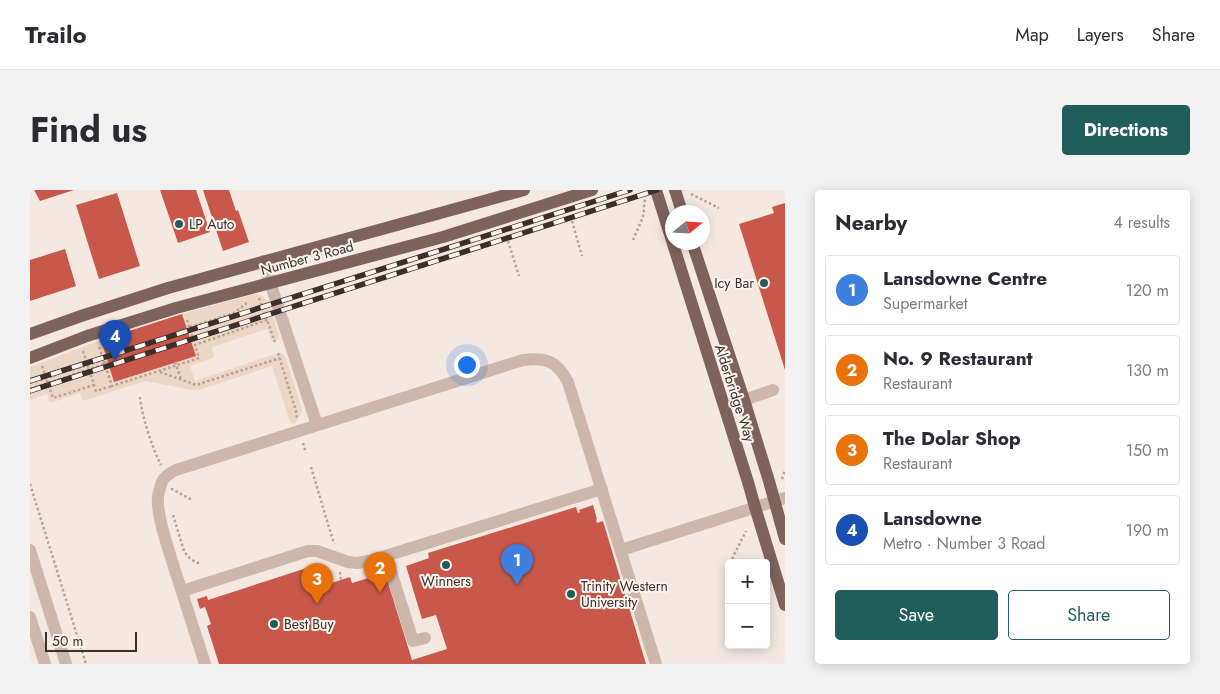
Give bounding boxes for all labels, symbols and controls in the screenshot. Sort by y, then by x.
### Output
text: Trailo [25,17,87,52]
text: Map [1015,22,1049,48]
text: Layers [1077,22,1124,48]
text: Share [1152,22,1195,48]
text: Find us [30,105,147,155]
button: Directions [1062,105,1190,155]
north arrow [665,205,710,250]
text: Nearby [835,208,907,238]
text: 4 results [1114,211,1170,234]
place label: LP Auto [189,214,235,234]
marker: LP Auto [173,218,185,230]
street label: Number 3 Road [258,236,356,280]
text: Lansdowne Centre [883,265,1047,292]
place label: Icy Bar [714,273,754,293]
marker: Icy Bar [758,277,770,289]
text: 1 [848,279,856,302]
text: 120 m [1126,279,1169,302]
text: Supermarket [883,292,968,315]
pin: 4 [99,320,131,361]
street label: Alderbridge Way [710,342,760,445]
text: No. 9 Restaurant [883,345,1033,372]
your location [454,352,480,378]
text: 2 [847,359,857,382]
text: 130 m [1126,359,1169,382]
text: Restaurant [883,372,952,395]
text: The Dolar Shop [883,425,1021,452]
text: 3 [847,439,857,462]
text: 150 m [1126,439,1169,462]
text: Restaurant [883,452,952,475]
text: Lansdowne [883,505,982,532]
text: 4 [846,519,858,542]
text: 190 m [1126,519,1169,542]
text: Metro · Number 3 Road [883,532,1045,555]
pin: 1 [501,544,533,585]
pin: 2 [364,552,396,593]
marker: Winners [440,559,452,571]
map controls [725,559,770,649]
button: + [725,559,770,604]
pin: 3 [301,563,333,604]
place label: Winners [421,571,471,591]
place label: Trinity Western University [581,576,668,612]
marker: Trinity Western University [565,588,577,600]
button: Save [835,590,998,640]
button: Share [1008,590,1170,640]
button: − [725,604,770,649]
place label: Best Buy [284,614,334,634]
marker: Best Buy [268,618,280,630]
scale bar [45,629,138,652]
text: 50 m [52,631,83,651]

